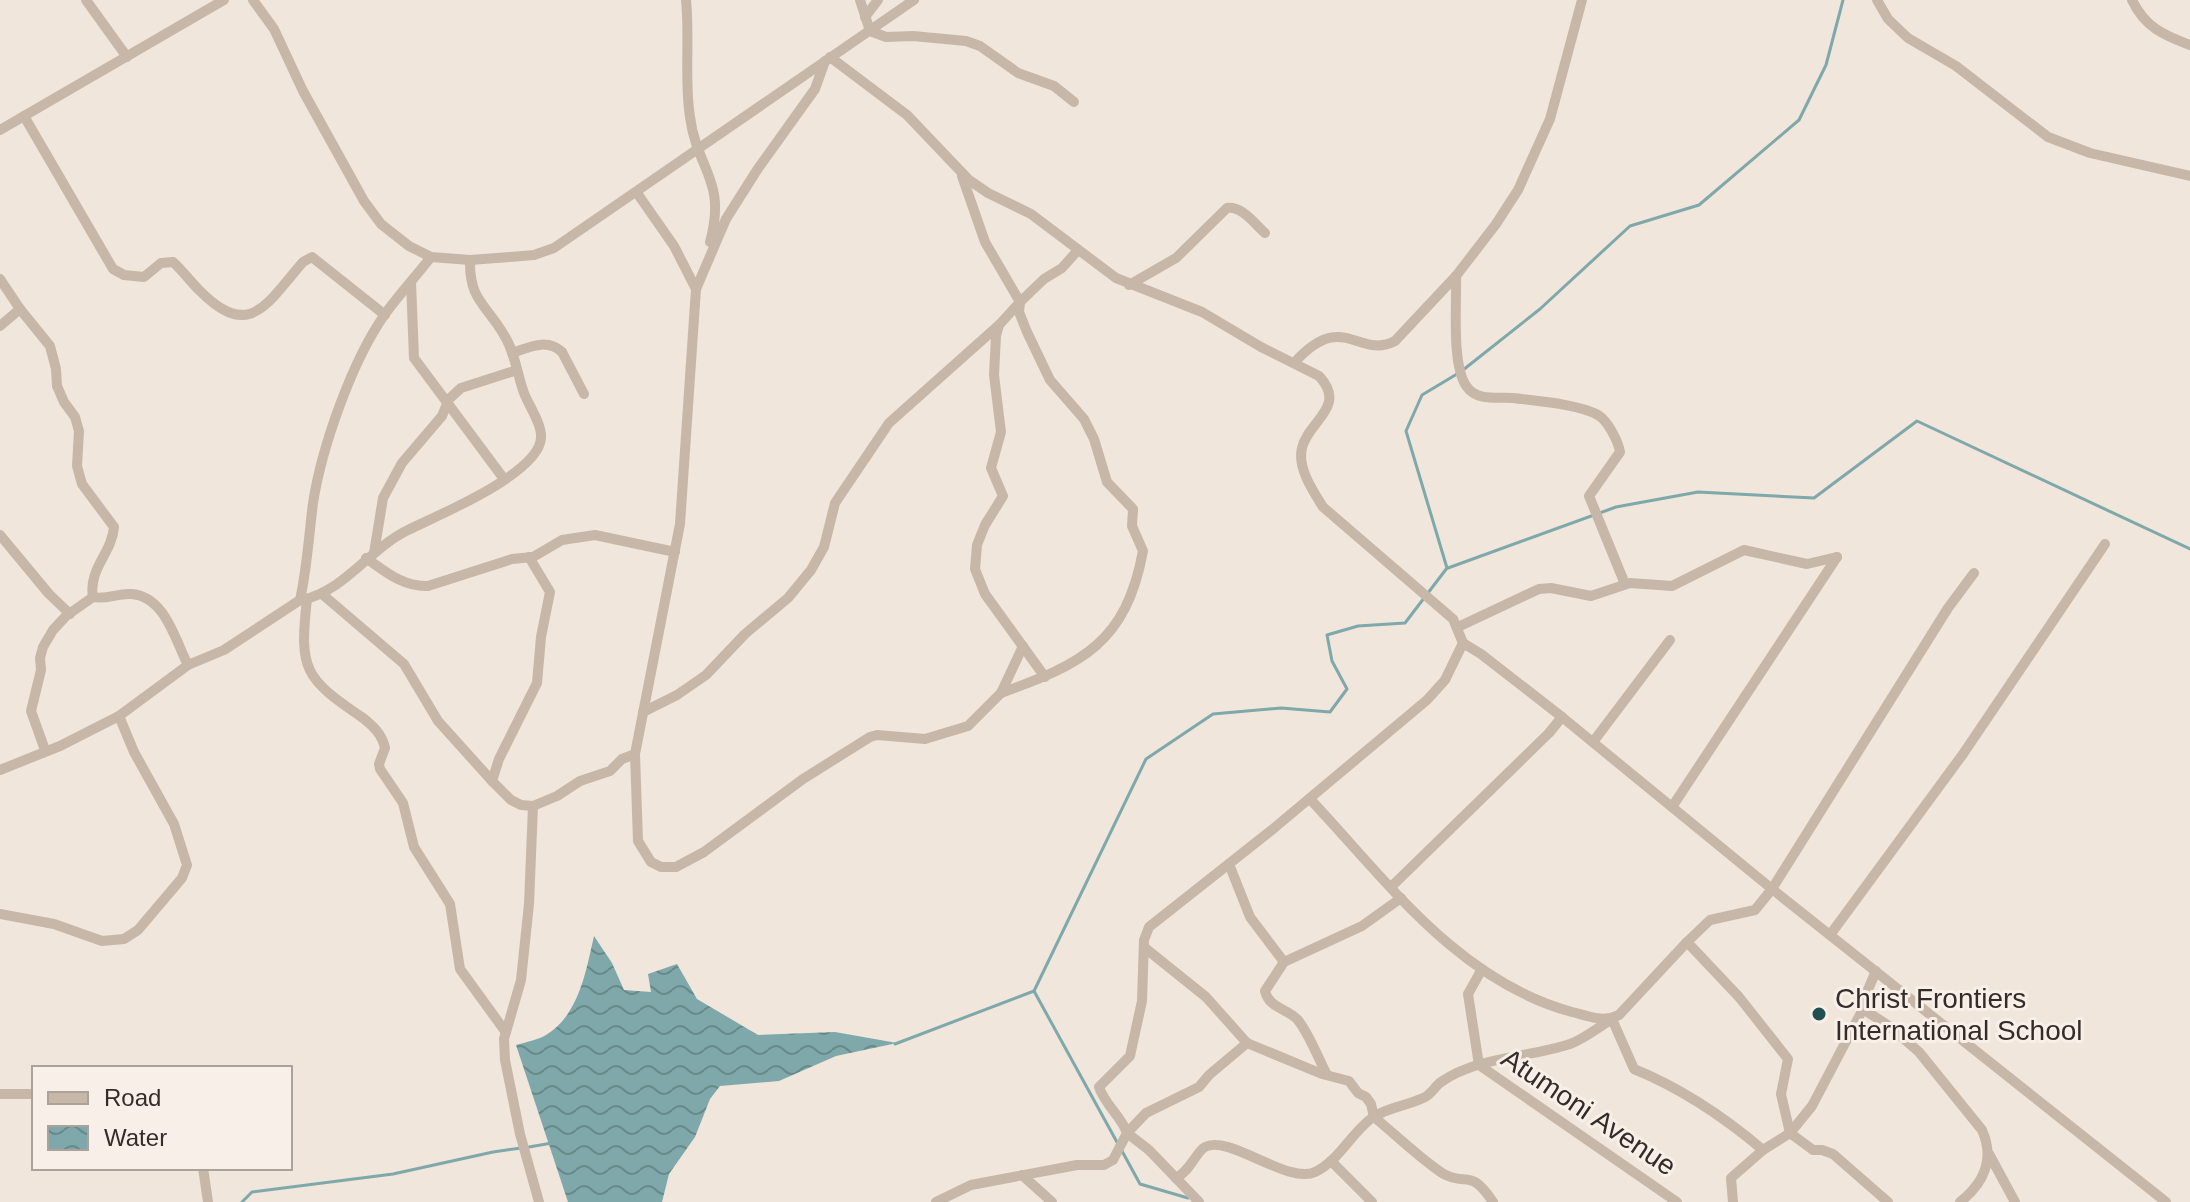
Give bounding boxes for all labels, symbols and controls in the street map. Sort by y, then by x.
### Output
place label: Christ Frontiers International School [1835,983,2083,1046]
marker: Christ Frontiers International School [1810,1005,1828,1023]
street label: Atumoni Avenue [1496,1042,1682,1182]
legend [32,1066,292,1170]
text: Road [104,1084,161,1111]
text: Water [104,1124,167,1151]

